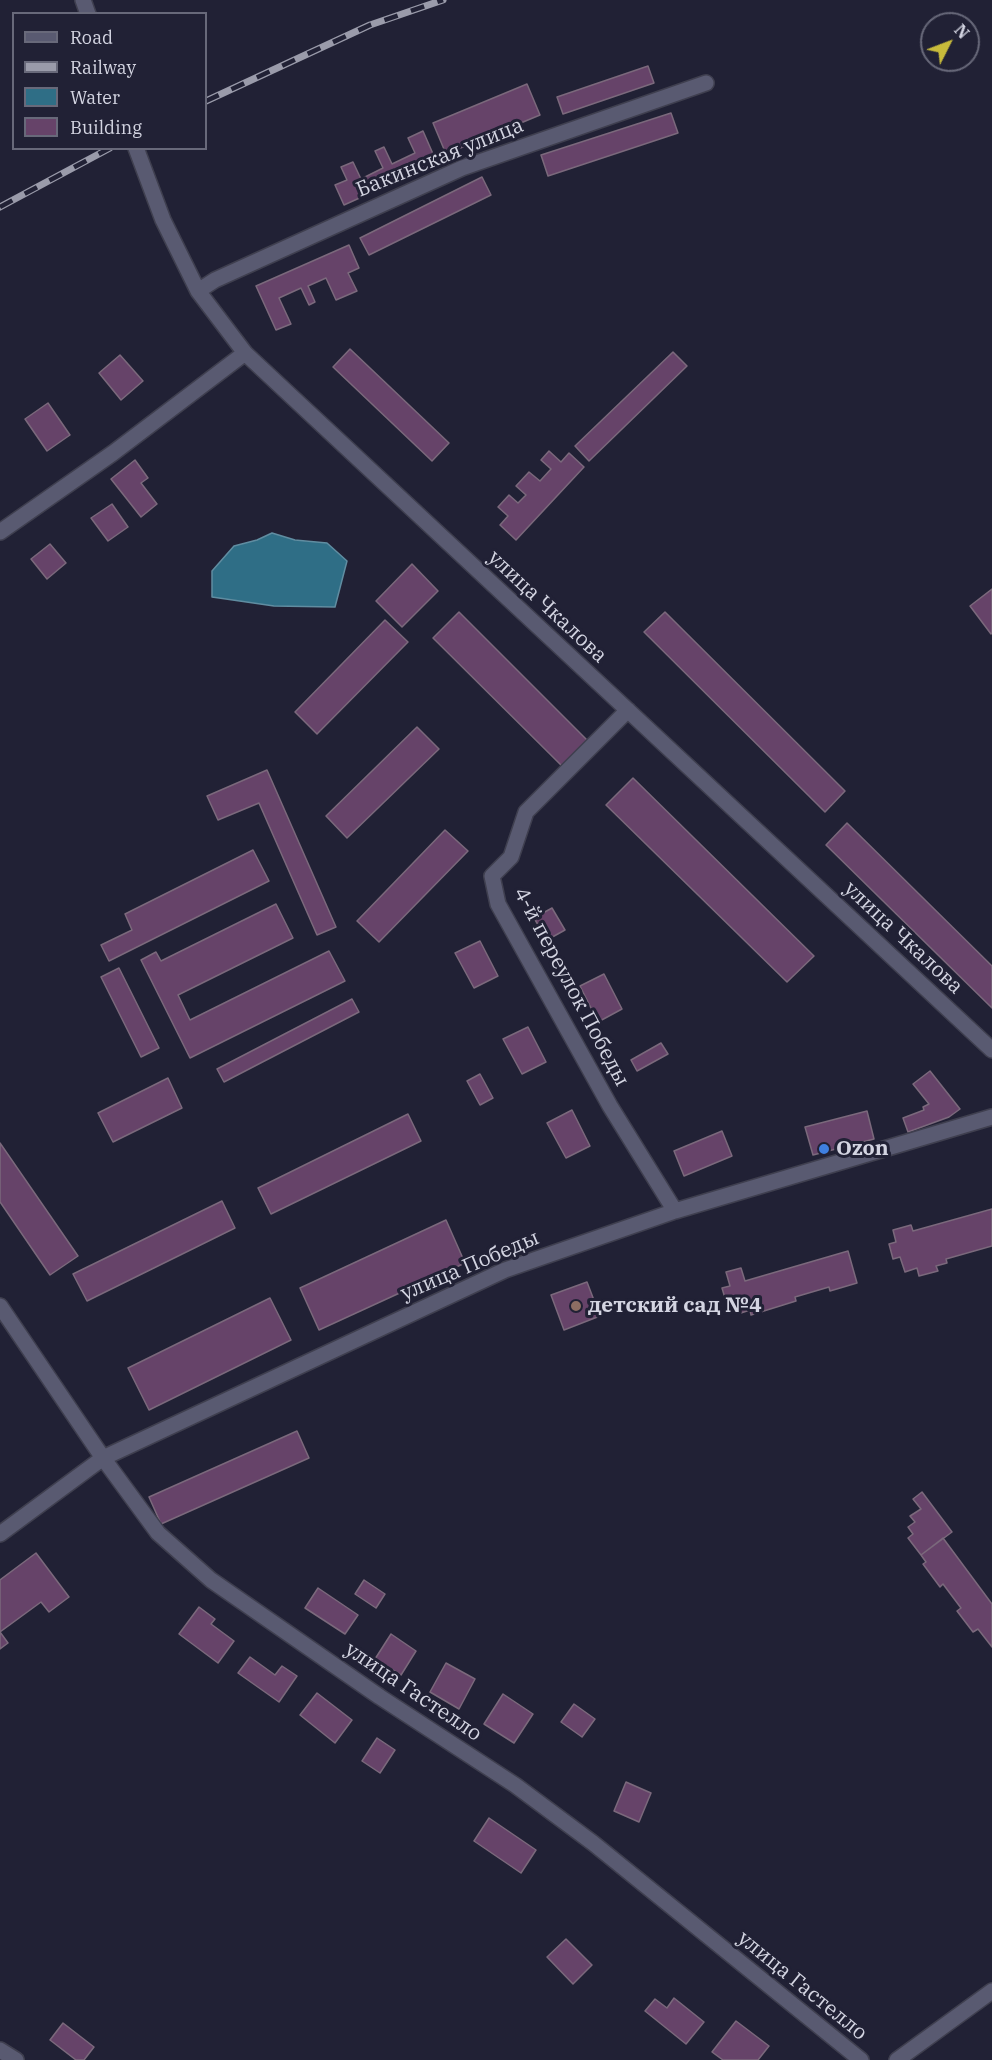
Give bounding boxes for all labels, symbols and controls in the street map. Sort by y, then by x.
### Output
legend [12,12,207,150]
north arrow [920,12,980,72]
text: N [950,20,974,43]
text: Road [70,26,113,49]
text: Railway [70,56,136,79]
text: Water [70,86,120,109]
street label: Бакинская улица [353,113,527,203]
text: Building [70,116,142,139]
street label: улица Чкалова [482,545,612,669]
street label: улица Чкалова [838,876,968,1000]
street label: 4-й переулок Победы [508,883,634,1091]
place label: Ozon [836,1136,889,1162]
marker: Ozon [817,1142,831,1156]
street label: улица Победы [397,1225,543,1307]
place label: детский сад №4 [588,1293,762,1319]
marker: детский сад №4 [569,1299,583,1313]
street label: улица Гастелло [340,1637,486,1747]
street label: улица Гастелло [732,1926,872,2046]

